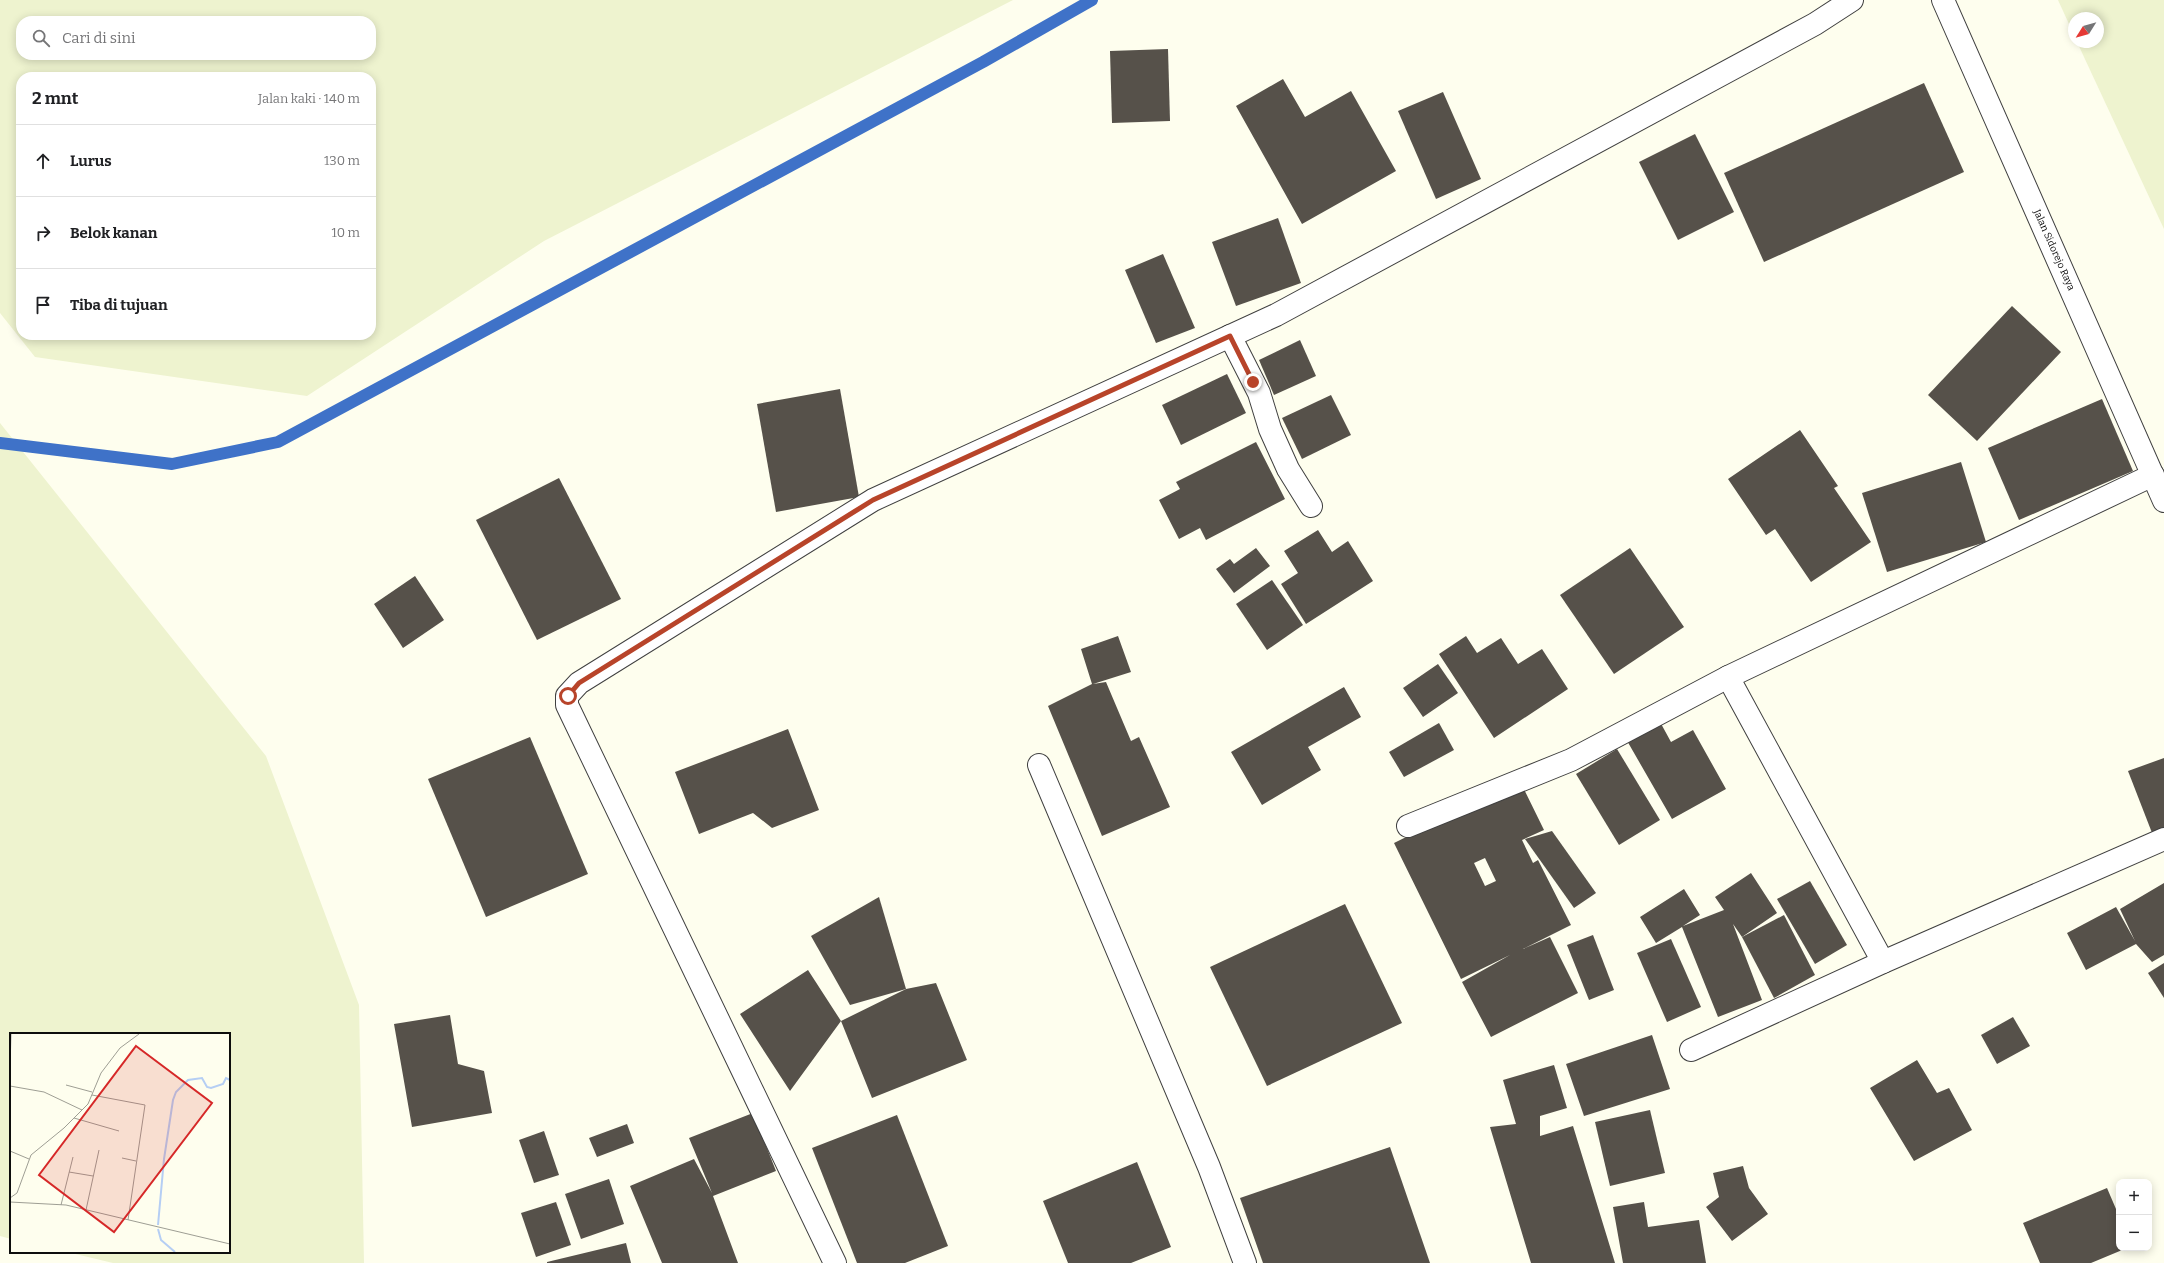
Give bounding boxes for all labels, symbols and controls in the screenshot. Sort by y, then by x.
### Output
north arrow [2068,12,2104,48]
search box [16,16,376,60]
icon: search [30,27,52,49]
text: Cari di sini [62,29,135,47]
text: 2 mnt [32,88,79,109]
text: Jalan kaki · 140 m [258,91,360,106]
icon: ahead [32,150,54,172]
text: Lurus [70,152,112,170]
text: 130 m [324,153,360,168]
street label: Jalan Sidorejo Raya [2030,207,2078,293]
icon: right [32,222,54,244]
text: Belok kanan [70,224,158,242]
text: 10 m [331,225,360,240]
icon: arrive [32,294,54,316]
text: Tiba di tujuan [70,296,168,314]
route end [1244,373,1262,391]
route start [559,687,577,705]
inset map [10,1033,230,1253]
map controls [2116,1179,2152,1251]
button: + [2116,1179,2152,1215]
button: − [2116,1215,2152,1251]

